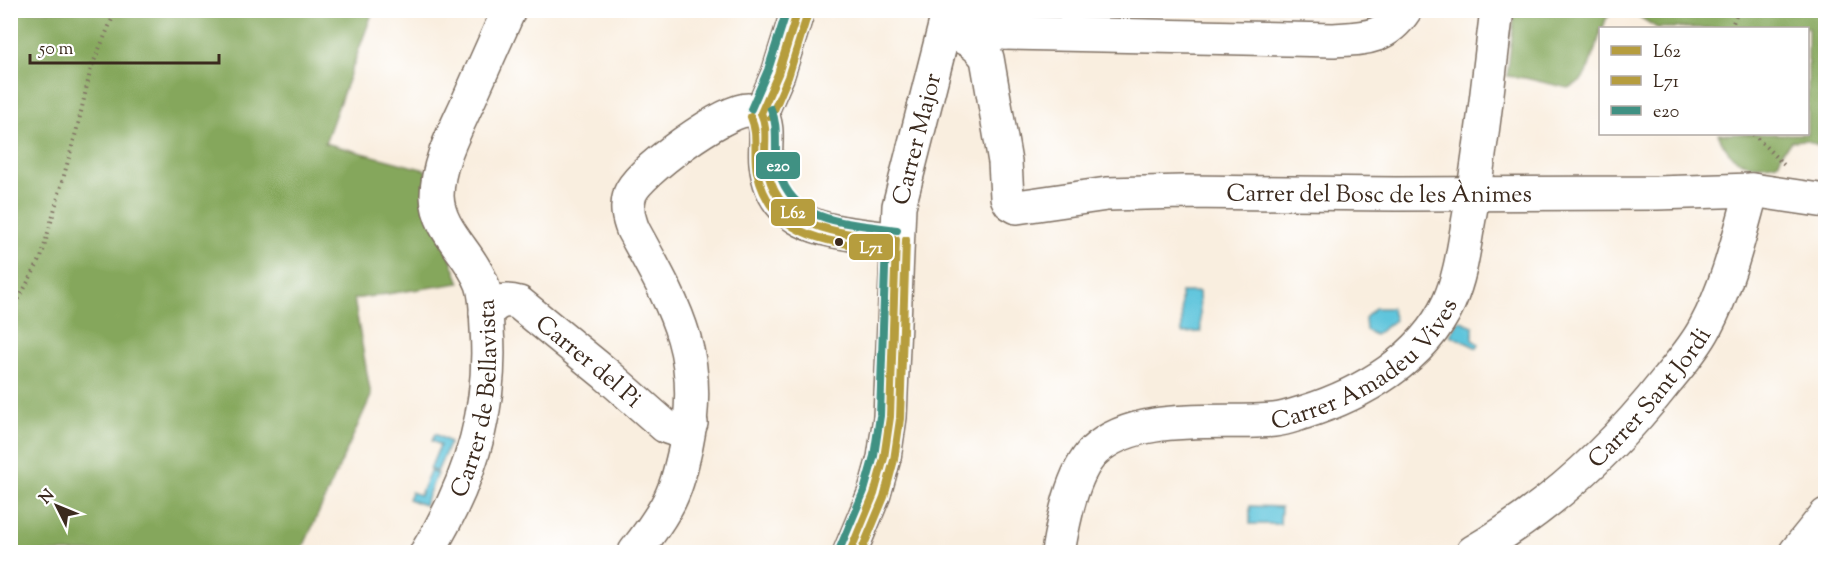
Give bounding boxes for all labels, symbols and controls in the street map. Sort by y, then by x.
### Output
scale bar [30,27,219,65]
legend [1599,27,1809,135]
text: 50 m [38,37,74,63]
text: L62 [1653,40,1682,66]
street label: Carrer Major [885,70,951,209]
text: L71 [1653,70,1679,96]
text: e20 [1653,100,1679,126]
line badge: e20 [755,151,801,180]
text: e20 [766,156,790,179]
street label: Carrer del Bosc de les Ànimes [1226,177,1532,213]
line badge: L62 [770,198,816,227]
text: L62 [781,203,806,226]
line badge: L71 [848,233,894,261]
unlabelled marker [833,236,845,248]
text: L71 [859,238,883,261]
street label: Carrer Amadeu Vives [1268,293,1467,440]
street label: Carrer de Bellavista [443,298,507,503]
street label: Carrer del Pi [527,308,648,417]
street label: Carrer Sant Jordi [1581,322,1721,477]
north arrow [27,476,87,536]
text: N [35,485,61,510]

